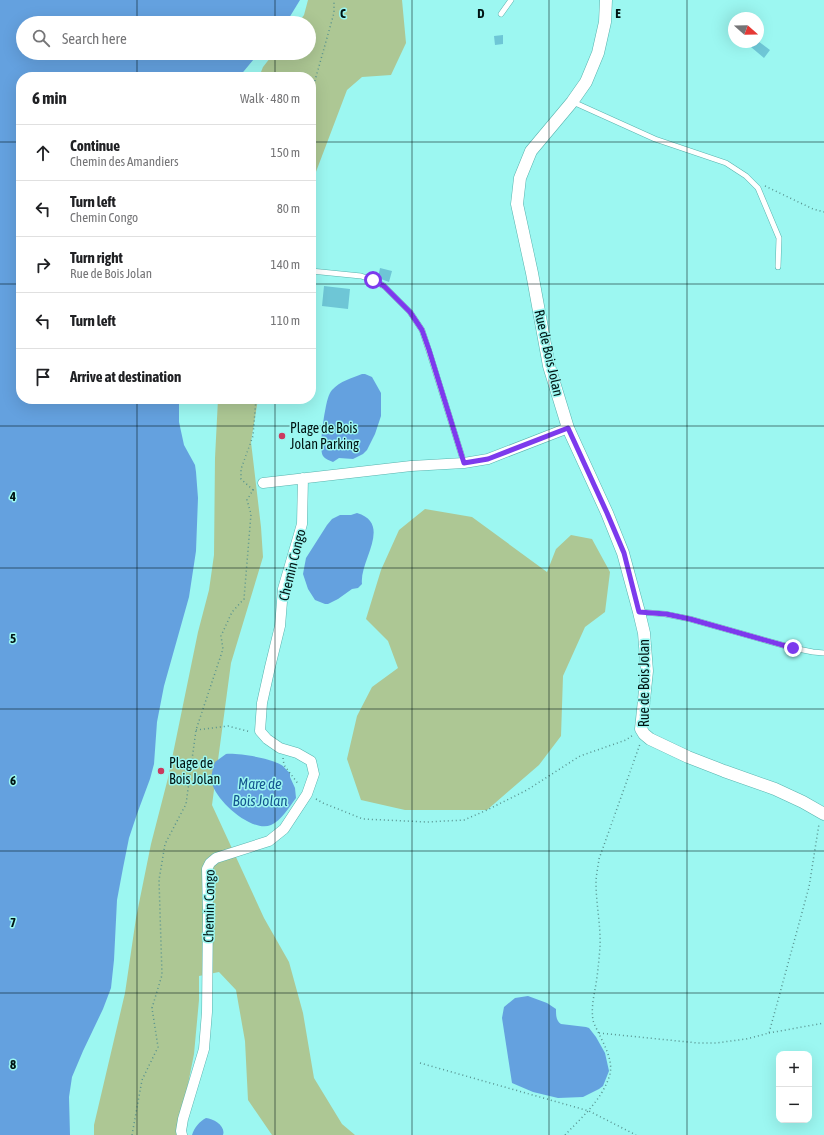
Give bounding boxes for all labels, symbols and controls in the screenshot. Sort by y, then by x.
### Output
text: C [340,6,346,21]
text: D [477,6,485,21]
text: E [615,6,621,21]
north arrow [728,12,764,48]
search box [16,16,316,60]
icon: search [30,27,52,49]
text: Search here [62,30,127,47]
text: 6 min [32,88,67,108]
text: Walk · 480 m [240,91,300,106]
text: Continue [70,137,120,154]
icon: ahead [32,142,54,164]
text: 150 m [271,145,300,160]
text: Chemin des Amandiers [70,154,179,169]
text: Turn left [70,193,116,210]
icon: left [32,198,54,220]
text: 80 m [277,201,300,216]
text: Chemin Congo [70,210,138,225]
text: Turn right [70,249,123,266]
icon: right [32,254,54,276]
text: 140 m [271,257,300,272]
text: Rue de Bois Jolan [70,266,152,281]
route start [364,271,382,289]
street label: Rue de Bois Jolan [531,308,567,398]
icon: left [32,310,54,332]
text: Turn left [70,312,116,329]
text: 110 m [271,313,300,328]
icon: arrive [32,366,54,388]
text: Arrive at destination [70,368,181,385]
place label: Plage de Bois Jolan Parking [290,420,359,452]
marker: Plage de Bois Jolan Parking [277,431,287,441]
text: 4 [9,489,16,504]
street label: Chemin Congo [275,527,309,603]
text: 5 [10,631,16,646]
street label: Rue de Bois Jolan [636,639,652,727]
route end [784,639,802,657]
place label: Plage de Bois Jolan [169,755,220,787]
marker: Plage de Bois Jolan [156,766,166,776]
text: 6 [10,773,16,788]
water label: Mare de Bois Jolan [233,775,287,809]
street label: Chemin Congo [200,869,218,943]
text: 7 [10,915,16,930]
map controls [776,1051,812,1123]
button: + [776,1051,812,1087]
text: 8 [10,1057,16,1072]
button: − [776,1087,812,1123]

